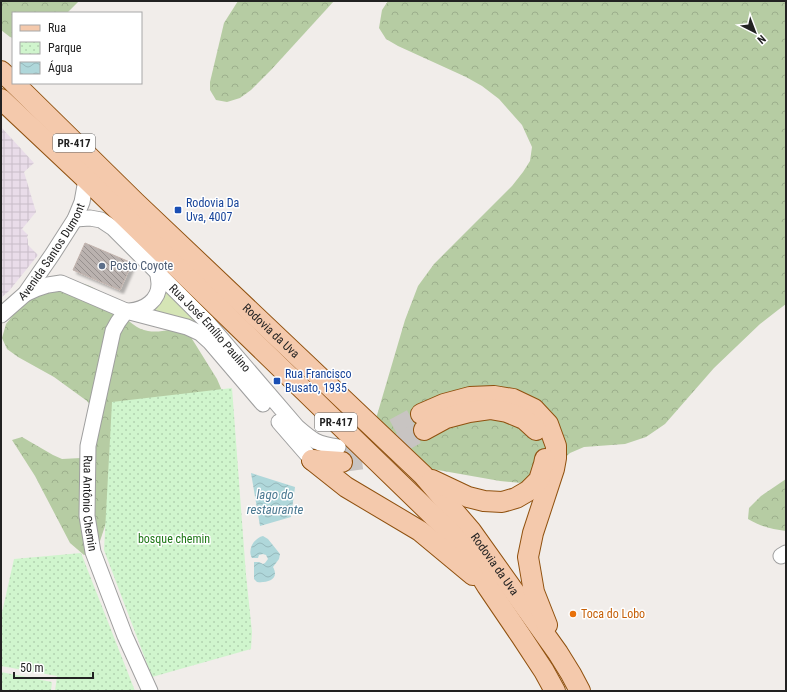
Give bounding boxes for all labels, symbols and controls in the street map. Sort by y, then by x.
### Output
legend [12,12,142,84]
north arrow [735,12,775,52]
text: Rua [48,21,66,35]
text: N [754,32,768,46]
text: Parque [48,41,82,55]
text: Água [48,60,73,75]
road number: PR-417 [53,134,95,152]
place label: Rodovia Da Uva, 4007 [186,196,240,224]
street label: Avenida Santos Dumont [16,201,88,303]
marker: Rodovia Da Uva, 4007 [173,205,183,215]
place label: Posto Coyote [110,259,174,273]
marker: Posto Coyote [97,261,107,271]
street label: Rua José Emílio Paulino [166,281,254,375]
street label: Rodovia da Uva [240,301,302,361]
place label: Rua Francisco Busato, 1935 [285,367,352,395]
marker: Rua Francisco Busato, 1935 [272,376,282,386]
road number: PR-417 [315,413,357,431]
street label: Rua Antônio Chemin [80,455,100,552]
water label: lago do restaurante [247,487,303,517]
street label: Rodovia da Uva [468,530,522,598]
park label: bosque chemin [138,532,210,546]
place label: Toca do Lobo [581,607,645,621]
marker: Toca do Lobo [568,609,578,619]
scale bar [14,654,93,680]
text: 50 m [20,661,44,675]

